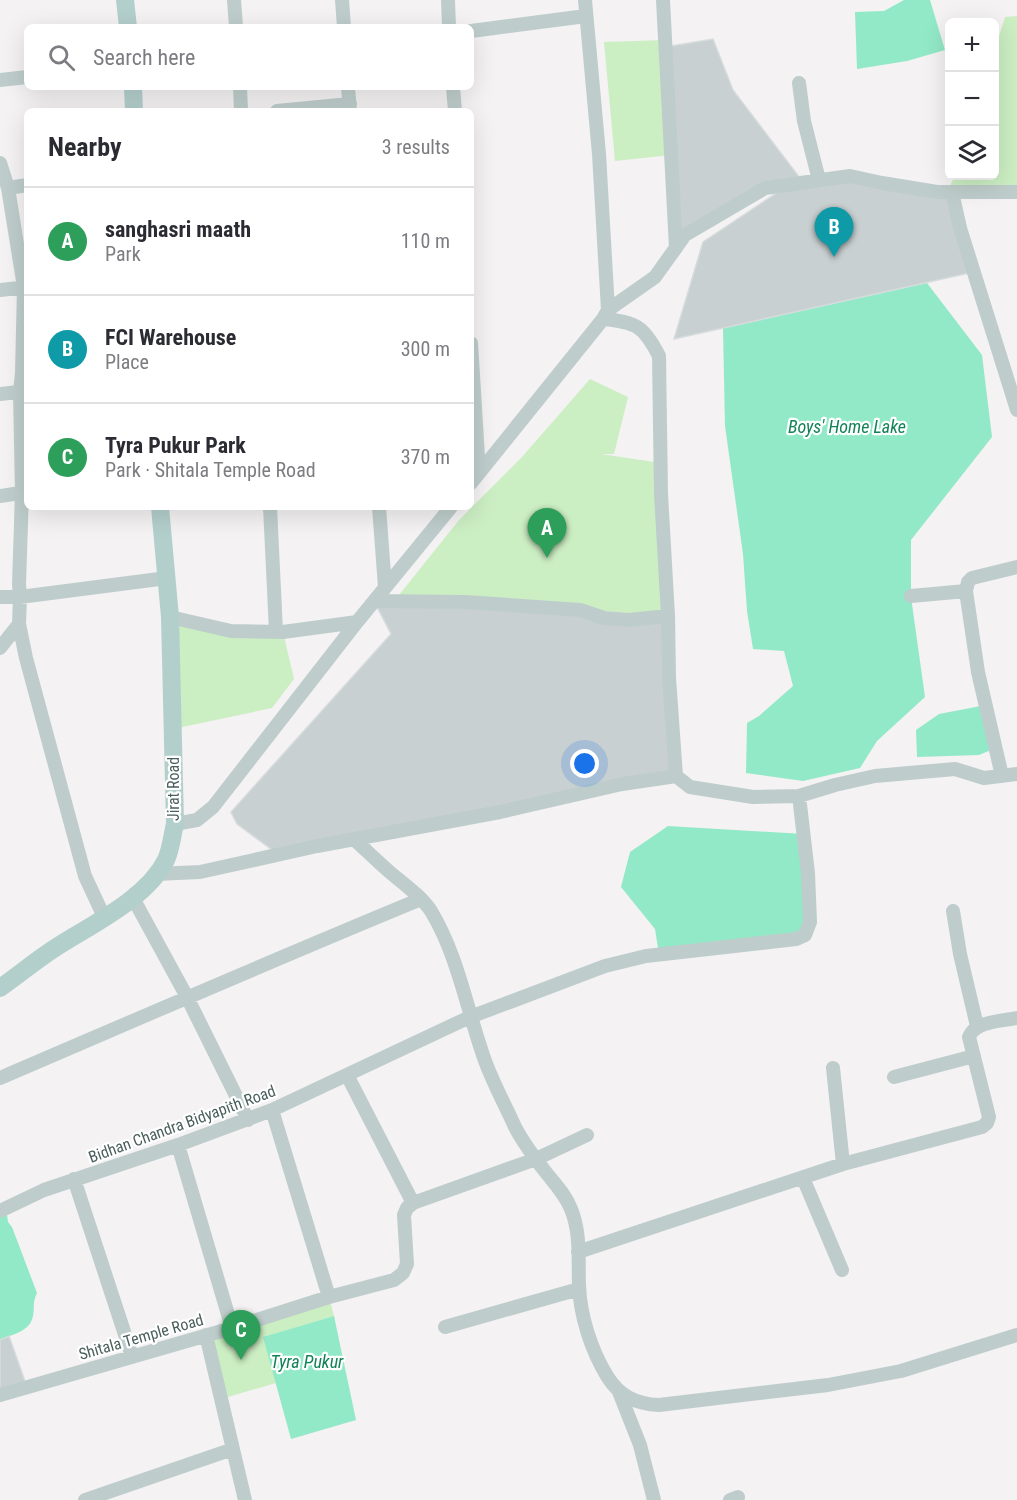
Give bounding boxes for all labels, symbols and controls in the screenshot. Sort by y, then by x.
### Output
map controls [945,18,999,180]
button: + [945,18,999,72]
search box [24,24,474,90]
icon: search [45,41,78,74]
text: Search here [93,45,195,70]
button: − [945,72,999,126]
button: layers [945,126,999,180]
text: Nearby [48,132,122,162]
text: 3 results [382,135,450,159]
pin: B [814,208,854,257]
text: sanghasri maath [105,217,251,242]
text: A [62,229,73,253]
text: 110 m [401,229,450,253]
text: Park [105,242,141,266]
text: FCI Warehouse [105,325,236,350]
text: B [62,337,73,361]
text: 300 m [401,337,450,361]
text: Place [105,350,149,374]
water label: Boys' Home Lake [788,416,906,437]
text: Tyra Pukur Park [105,433,246,458]
text: C [62,445,73,469]
text: 370 m [401,445,450,469]
text: Park · Shitala Temple Road [105,458,316,482]
pin: A [528,508,566,558]
your location [570,749,599,778]
street label: Jirat Road [164,757,183,821]
street label: Bidhan Chandra Bidyapith Road [86,1081,278,1167]
street label: Shitala Temple Road [77,1310,205,1364]
pin: C [222,1310,260,1360]
water label: Tyra Pukur [271,1351,344,1372]

